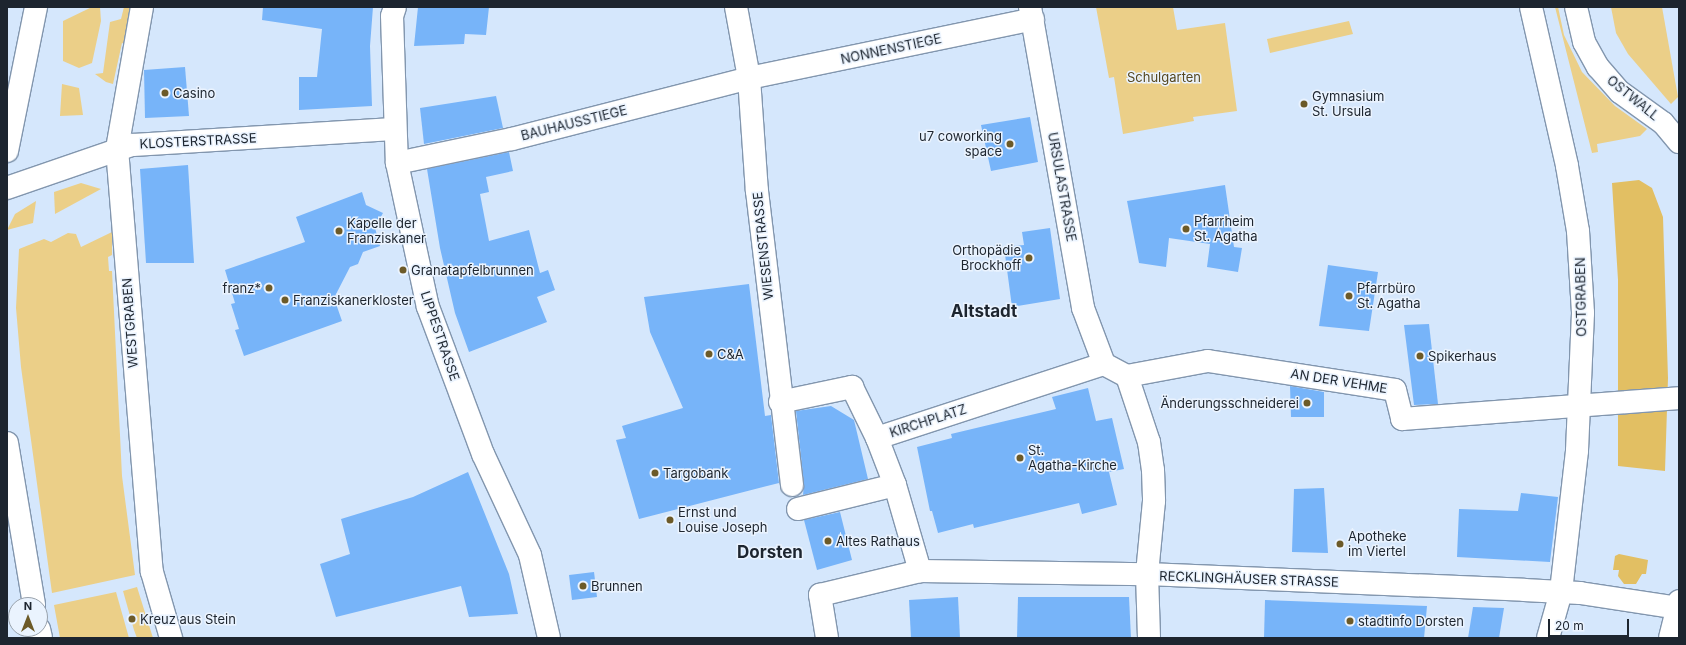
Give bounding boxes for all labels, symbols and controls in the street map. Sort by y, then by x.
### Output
street label: NONNENSTIEGE [839,31,943,67]
park label: Schulgarten [1127,69,1201,85]
street label: OSTWALL [1604,72,1662,124]
place label: Casino [173,85,215,101]
marker: Casino [160,88,170,98]
place label: Gymnasium St. Ursula [1312,89,1384,120]
marker: Gymnasium St. Ursula [1299,99,1309,109]
street label: BAUHAUSSTIEGE [519,102,629,144]
place label: u7 coworking space [919,129,1002,160]
street label: KLOSTERSTRASSE [139,130,257,152]
street label: URSULASTRASSE [1045,131,1079,243]
marker: u7 coworking space [1005,139,1015,149]
street label: WIESENSTRASSE [750,191,776,301]
place label: Pfarrheim St. Agatha [1194,214,1257,245]
place label: Kapelle der Franziskaner [347,216,426,247]
marker: Pfarrheim St. Agatha [1181,224,1191,234]
marker: Kapelle der Franziskaner [334,226,344,236]
place label: Orthopädie Brockhoff [952,243,1021,274]
marker: Orthopädie Brockhoff [1024,253,1034,263]
street label: OSTGRABEN [1573,257,1589,337]
place label: Granatapfelbrunnen [411,262,534,278]
marker: Granatapfelbrunnen [398,265,408,275]
street label: WESTGRABEN [119,278,141,368]
place label: franz* [223,280,261,296]
place label: Pfarrbüro St. Agatha [1357,281,1420,312]
marker: franz* [264,283,274,293]
street label: LIPPESTRASSE [417,289,463,383]
marker: Pfarrbüro St. Agatha [1344,291,1354,301]
place label: Franziskanerkloster [293,292,414,308]
marker: Franziskanerkloster [280,295,290,305]
district label: Altstadt [951,302,1017,322]
place label: C&A [717,346,744,362]
place label: Spikerhaus [1428,348,1497,364]
marker: C&A [704,349,714,359]
marker: Spikerhaus [1415,351,1425,361]
street label: AN DER VEHME [1290,366,1388,396]
place label: Änderungsschneiderei [1160,395,1299,411]
marker: Änderungsschneiderei [1302,398,1312,408]
street label: KIRCHPLATZ [888,401,968,441]
place label: St. Agatha-Kirche [1028,443,1117,474]
marker: St. Agatha-Kirche [1015,453,1025,463]
place label: Targobank [663,465,728,481]
marker: Targobank [650,468,660,478]
place label: Ernst und Louise Joseph [678,505,767,536]
marker: Ernst und Louise Joseph [665,515,675,525]
place label: Apotheke im Viertel [1348,529,1407,560]
place label: Altes Rathaus [836,533,920,549]
marker: Altes Rathaus [823,536,833,546]
marker: Apotheke im Viertel [1335,539,1345,549]
district label: Dorsten [737,543,803,563]
street label: RECKLINGHÄUSER STRASSE [1159,568,1339,590]
place label: Brunnen [591,578,643,594]
marker: Brunnen [578,581,588,591]
north arrow [8,597,48,637]
text: N [24,599,32,613]
place label: Kreuz aus Stein [140,611,236,627]
scale bar [1550,611,1631,637]
place label: stadtinfo Dorsten [1358,613,1464,629]
marker: Kreuz aus Stein [127,614,137,624]
marker: stadtinfo Dorsten [1345,616,1355,626]
text: 20 m [1555,618,1584,633]

